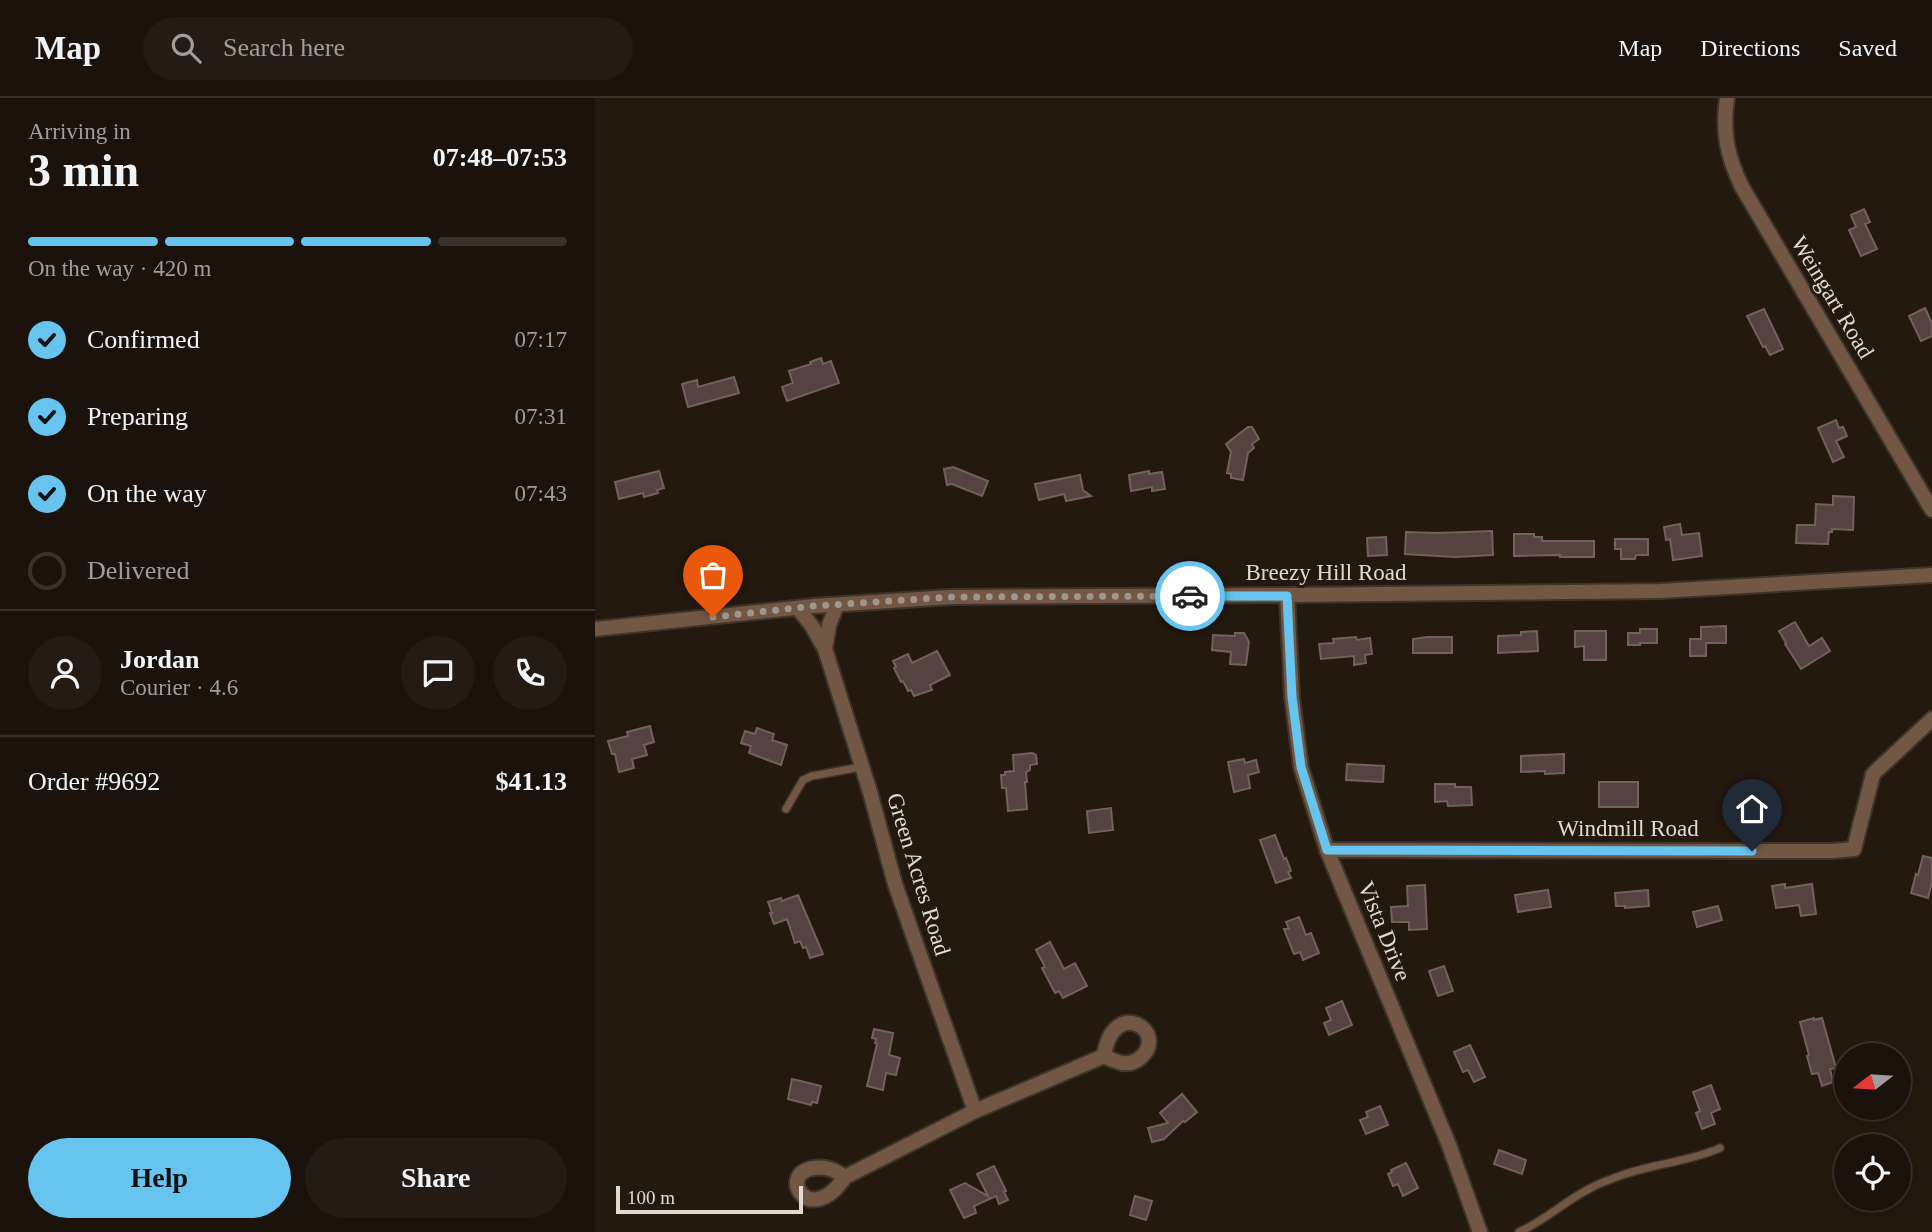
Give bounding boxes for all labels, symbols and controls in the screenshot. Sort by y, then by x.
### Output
search box [143,17,633,80]
icon: search [167,29,205,67]
text: Map [35,30,101,66]
text: Search here [223,33,345,62]
text: Map [1618,35,1662,61]
text: Directions [1700,35,1800,61]
text: Saved [1838,35,1897,61]
text: Arriving in [28,119,131,144]
text: 07:48–07:53 [433,143,567,172]
text: 3 min [28,145,139,196]
street label: Weingart Road [1786,232,1879,363]
text: On the way · 420 m [28,256,211,281]
icon: check [28,321,66,359]
text: Confirmed [87,325,200,354]
text: 07:17 [515,327,567,352]
icon: check [28,398,66,436]
text: Preparing [87,402,188,431]
text: 07:31 [515,404,567,429]
icon: check [28,475,66,513]
text: On the way [87,479,207,508]
text: 07:43 [515,481,567,506]
pin [683,545,743,617]
text: Delivered [87,556,190,585]
icon: bag [694,556,732,594]
street label: Breezy Hill Road [1246,560,1407,585]
courier [1155,561,1225,631]
icon: car [1171,577,1209,615]
button: person [28,636,102,710]
button: chat [401,636,475,710]
button: phone [493,636,567,710]
text: Jordan [120,645,199,674]
text: Courier · 4.6 [120,675,238,700]
text: Order #9692 [28,767,160,796]
text: $41.13 [496,767,567,796]
pin [1722,779,1782,851]
street label: Green Acres Road [882,790,955,959]
icon: home [1733,790,1771,828]
street label: Windmill Road [1557,816,1699,841]
street label: Vista Drive [1353,878,1416,985]
north arrow [1834,1043,1911,1120]
map controls [1834,1043,1911,1211]
button: locate [1834,1134,1911,1211]
button: Help [28,1138,291,1218]
button: Share [305,1138,567,1218]
scale bar [616,1183,803,1215]
text: 100 m [627,1187,675,1208]

